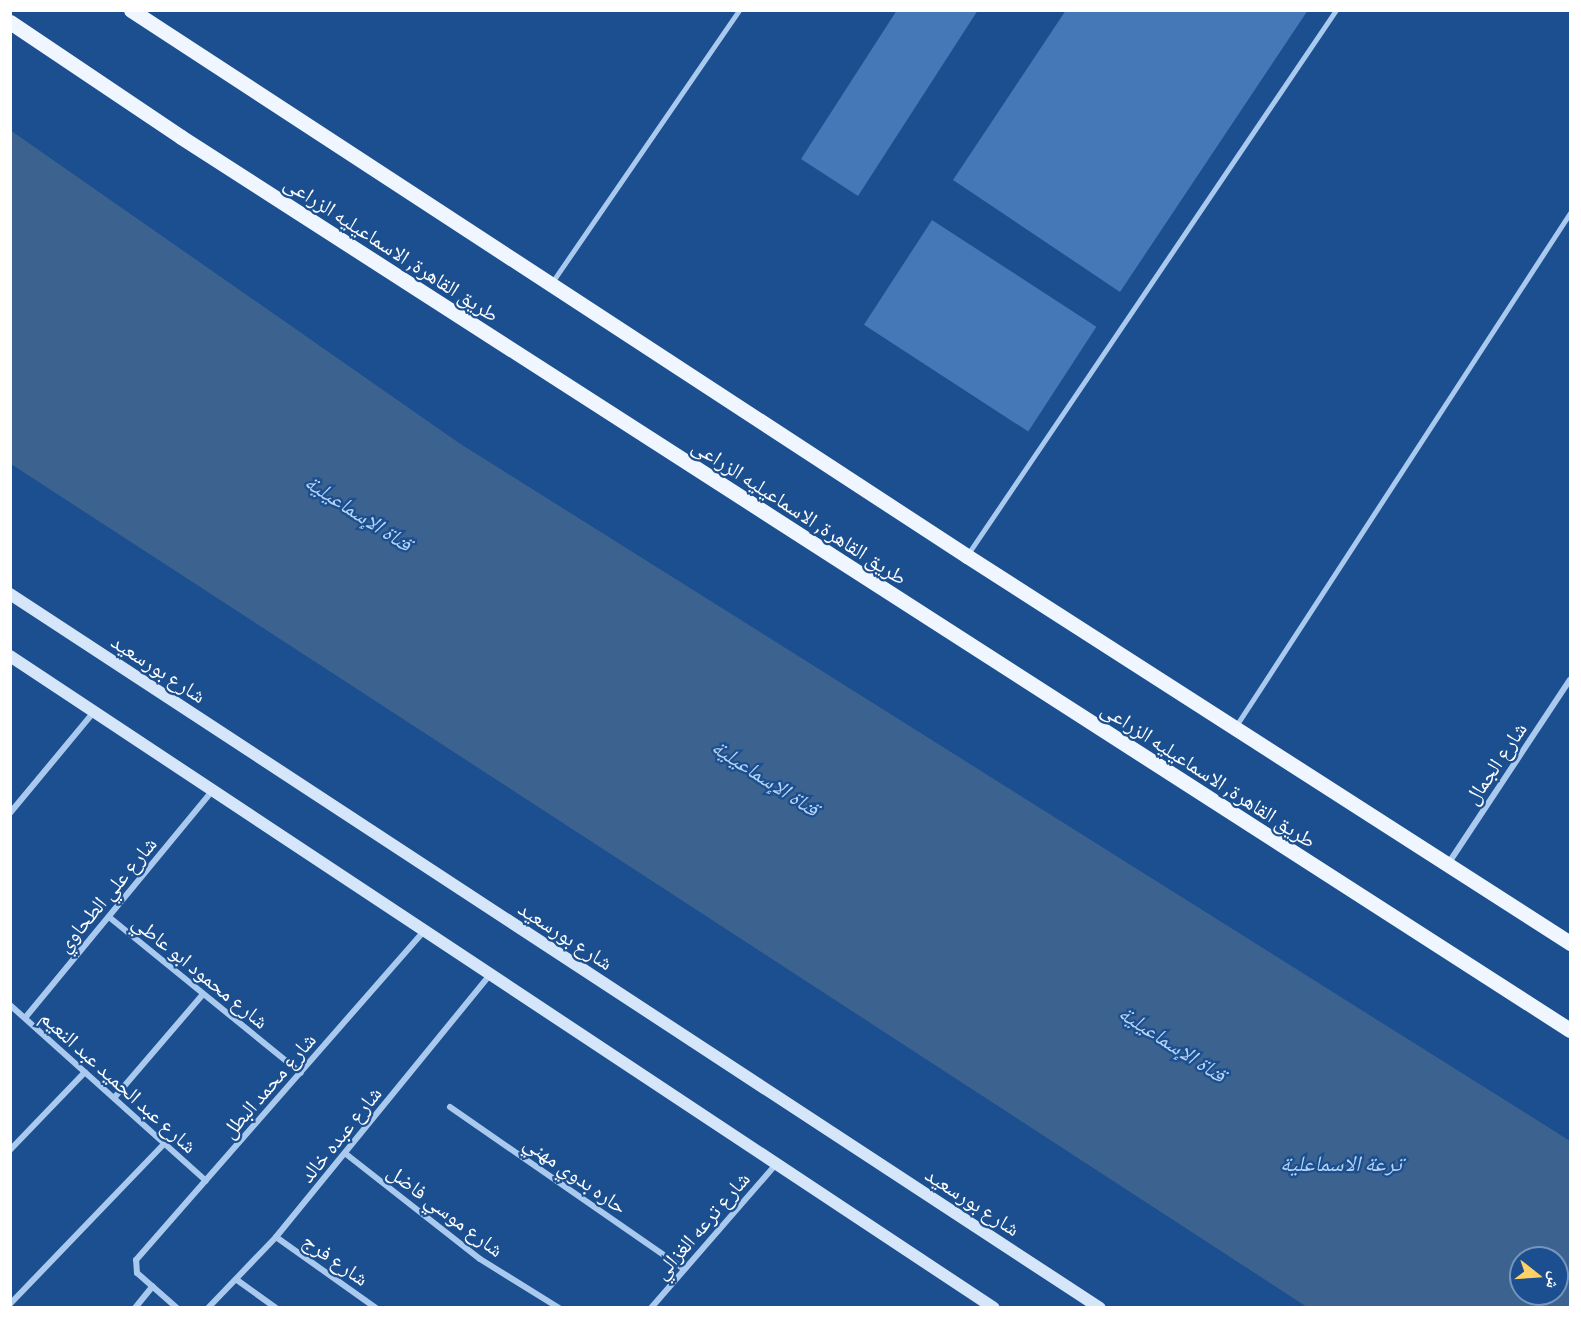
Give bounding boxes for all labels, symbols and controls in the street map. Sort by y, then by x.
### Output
street label: طريق القاهرة, الاسماعيليه الزراعى [280,169,504,327]
street label: طريق القاهرة, الاسماعيليه الزراعى [688,432,912,590]
water label: قناة الإسماعيلية [300,468,418,556]
street label: شارع بورسعيد [107,628,211,708]
street label: طريق القاهرة, الاسماعيليه الزراعى [1097,695,1321,853]
street label: شارع الجمال [1458,717,1532,809]
water label: قناة الإسماعيلية [707,733,825,821]
street label: شارع علي الطحاوي [50,831,162,957]
street label: شارع بورسعيد [514,895,618,975]
street label: شارع محمود ابو عاطي [128,908,274,1034]
water label: قناة الإسماعيلية [1114,999,1232,1087]
street label: شارع عبد الحميد عبد النعيم [36,1004,202,1158]
street label: شارع محمد البطل [215,1027,321,1143]
street label: شارع عبده خالد [294,1081,386,1187]
street label: حاره بدوي مهني [520,1129,632,1219]
water label: ترعة الاسماعلية [1280,1150,1402,1176]
street label: شارع موسي فاضل [383,1158,509,1262]
street label: شارع بورسعيد [921,1161,1025,1241]
street label: شارع ترعه الغزالي [647,1166,755,1284]
street label: شارع فرج [298,1227,374,1291]
north arrow [1509,1246,1569,1306]
text: ش [1543,1270,1566,1292]

